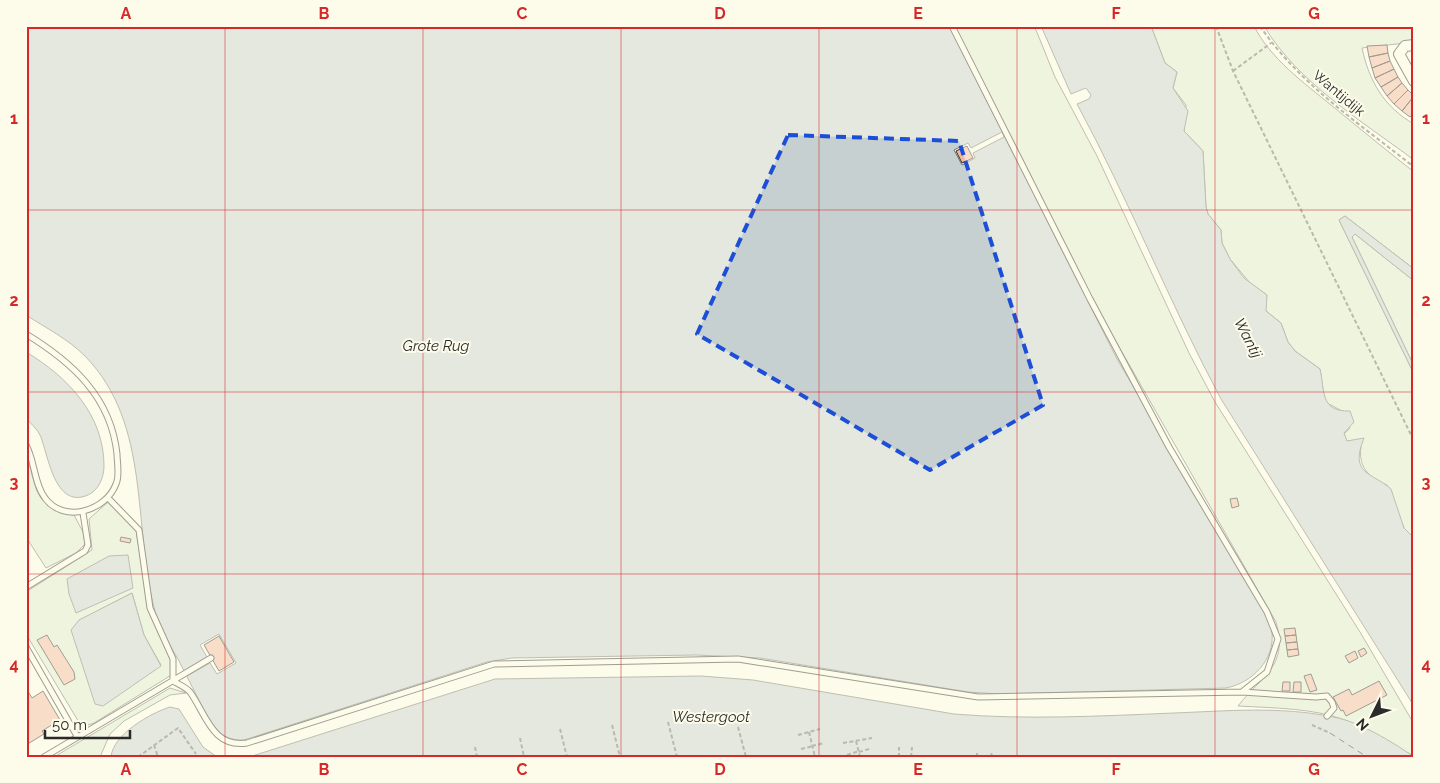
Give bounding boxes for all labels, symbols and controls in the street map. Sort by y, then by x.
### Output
text: A [121,4,132,23]
text: B [319,4,330,23]
text: C [517,4,528,23]
text: D [714,4,726,23]
text: E [913,4,923,23]
text: F [1111,4,1121,23]
text: G [1308,4,1320,23]
street label: Wantijdijk [1310,67,1369,120]
text: 1 [10,109,18,128]
text: 1 [1422,109,1430,128]
text: 2 [9,291,19,310]
text: 2 [1421,291,1431,310]
water label: Wantij [1230,315,1266,362]
water label: Grote Rug [403,337,470,355]
text: 3 [10,473,19,492]
text: 3 [1422,473,1431,492]
text: 4 [9,655,19,674]
text: 4 [1421,655,1431,674]
north arrow [1348,690,1398,740]
scale bar [45,708,130,740]
water label: Westergoot [672,708,750,726]
text: N [1353,715,1372,734]
text: 50 m [52,716,87,734]
text: A [121,760,132,779]
text: B [319,760,330,779]
text: C [517,760,528,779]
text: D [714,760,726,779]
text: E [913,760,923,779]
text: F [1111,760,1121,779]
text: G [1308,760,1320,779]

